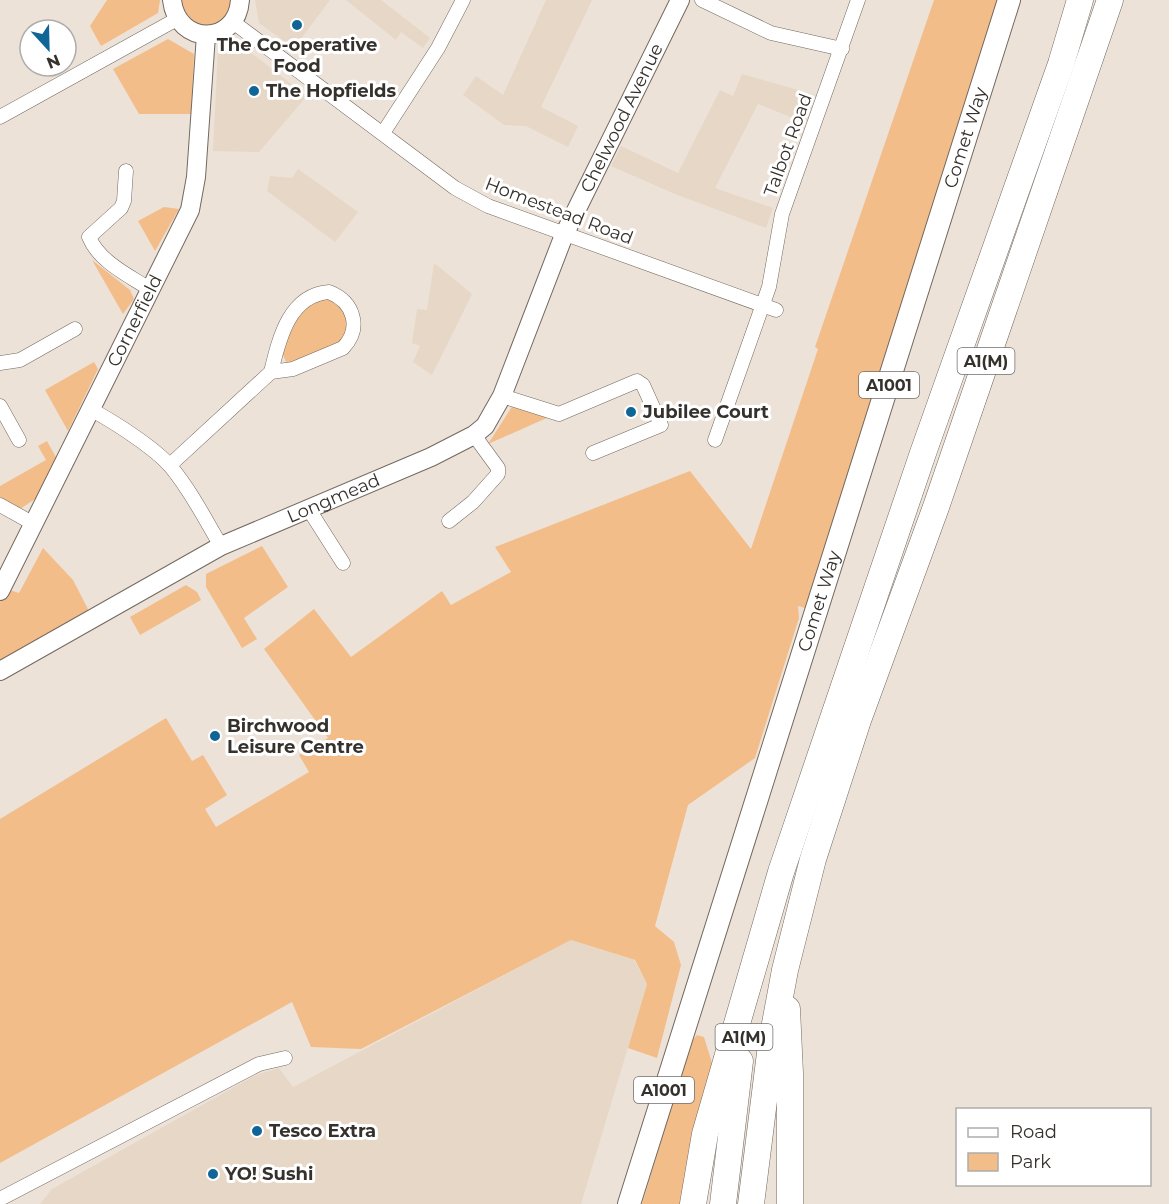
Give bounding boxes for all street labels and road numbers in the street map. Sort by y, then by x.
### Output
street label: Chelwood Avenue [576,40,668,196]
street label: Comet Way [939,84,992,191]
street label: Talbot Road [759,91,817,199]
street label: Homestead Road [482,173,636,249]
street label: Cornerfield [103,271,167,370]
road number: A1(M) [958,348,1014,374]
road number: A1001 [859,372,919,398]
street label: Longmead [284,469,383,528]
street label: Comet Way [793,548,846,655]
road number: A1(M) [716,1024,772,1050]
road number: A1001 [634,1077,694,1103]

